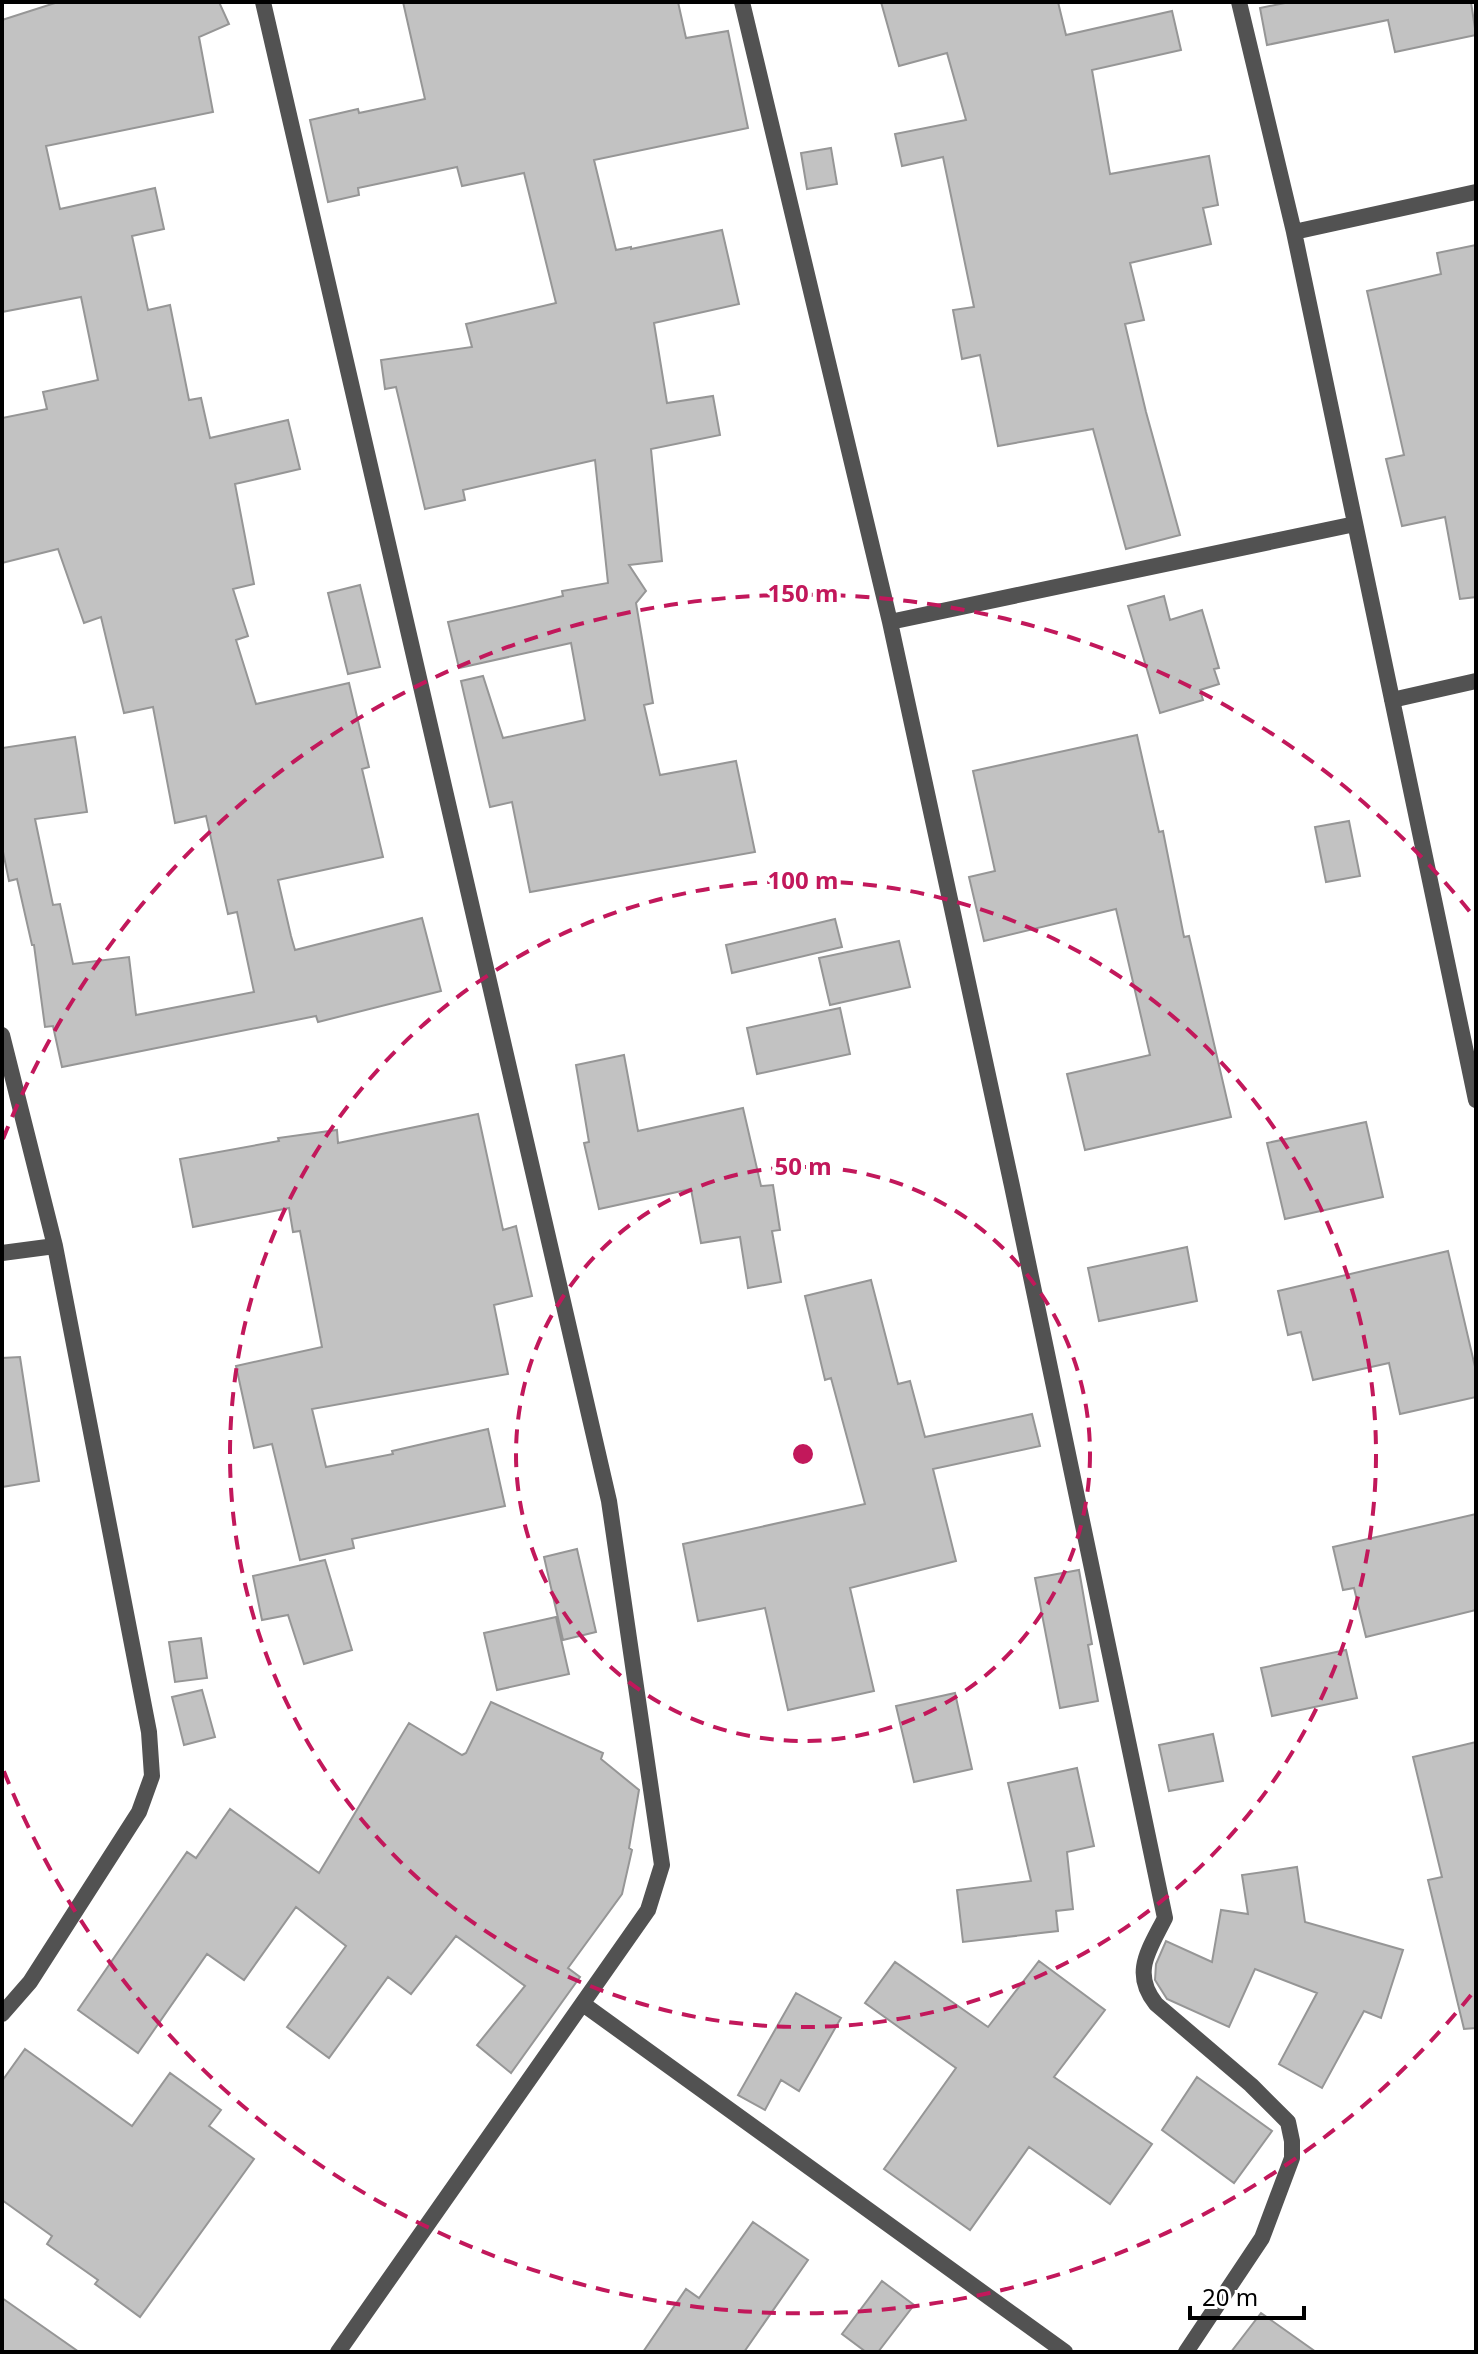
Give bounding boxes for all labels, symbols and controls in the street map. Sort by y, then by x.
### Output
text: 150 m [768,576,838,609]
text: 100 m [768,863,838,896]
text: 50 m [774,1149,832,1182]
centre of rings [789,1440,817,1468]
scale bar [1190,2270,1304,2320]
text: 20 m [1202,2280,1258,2313]

